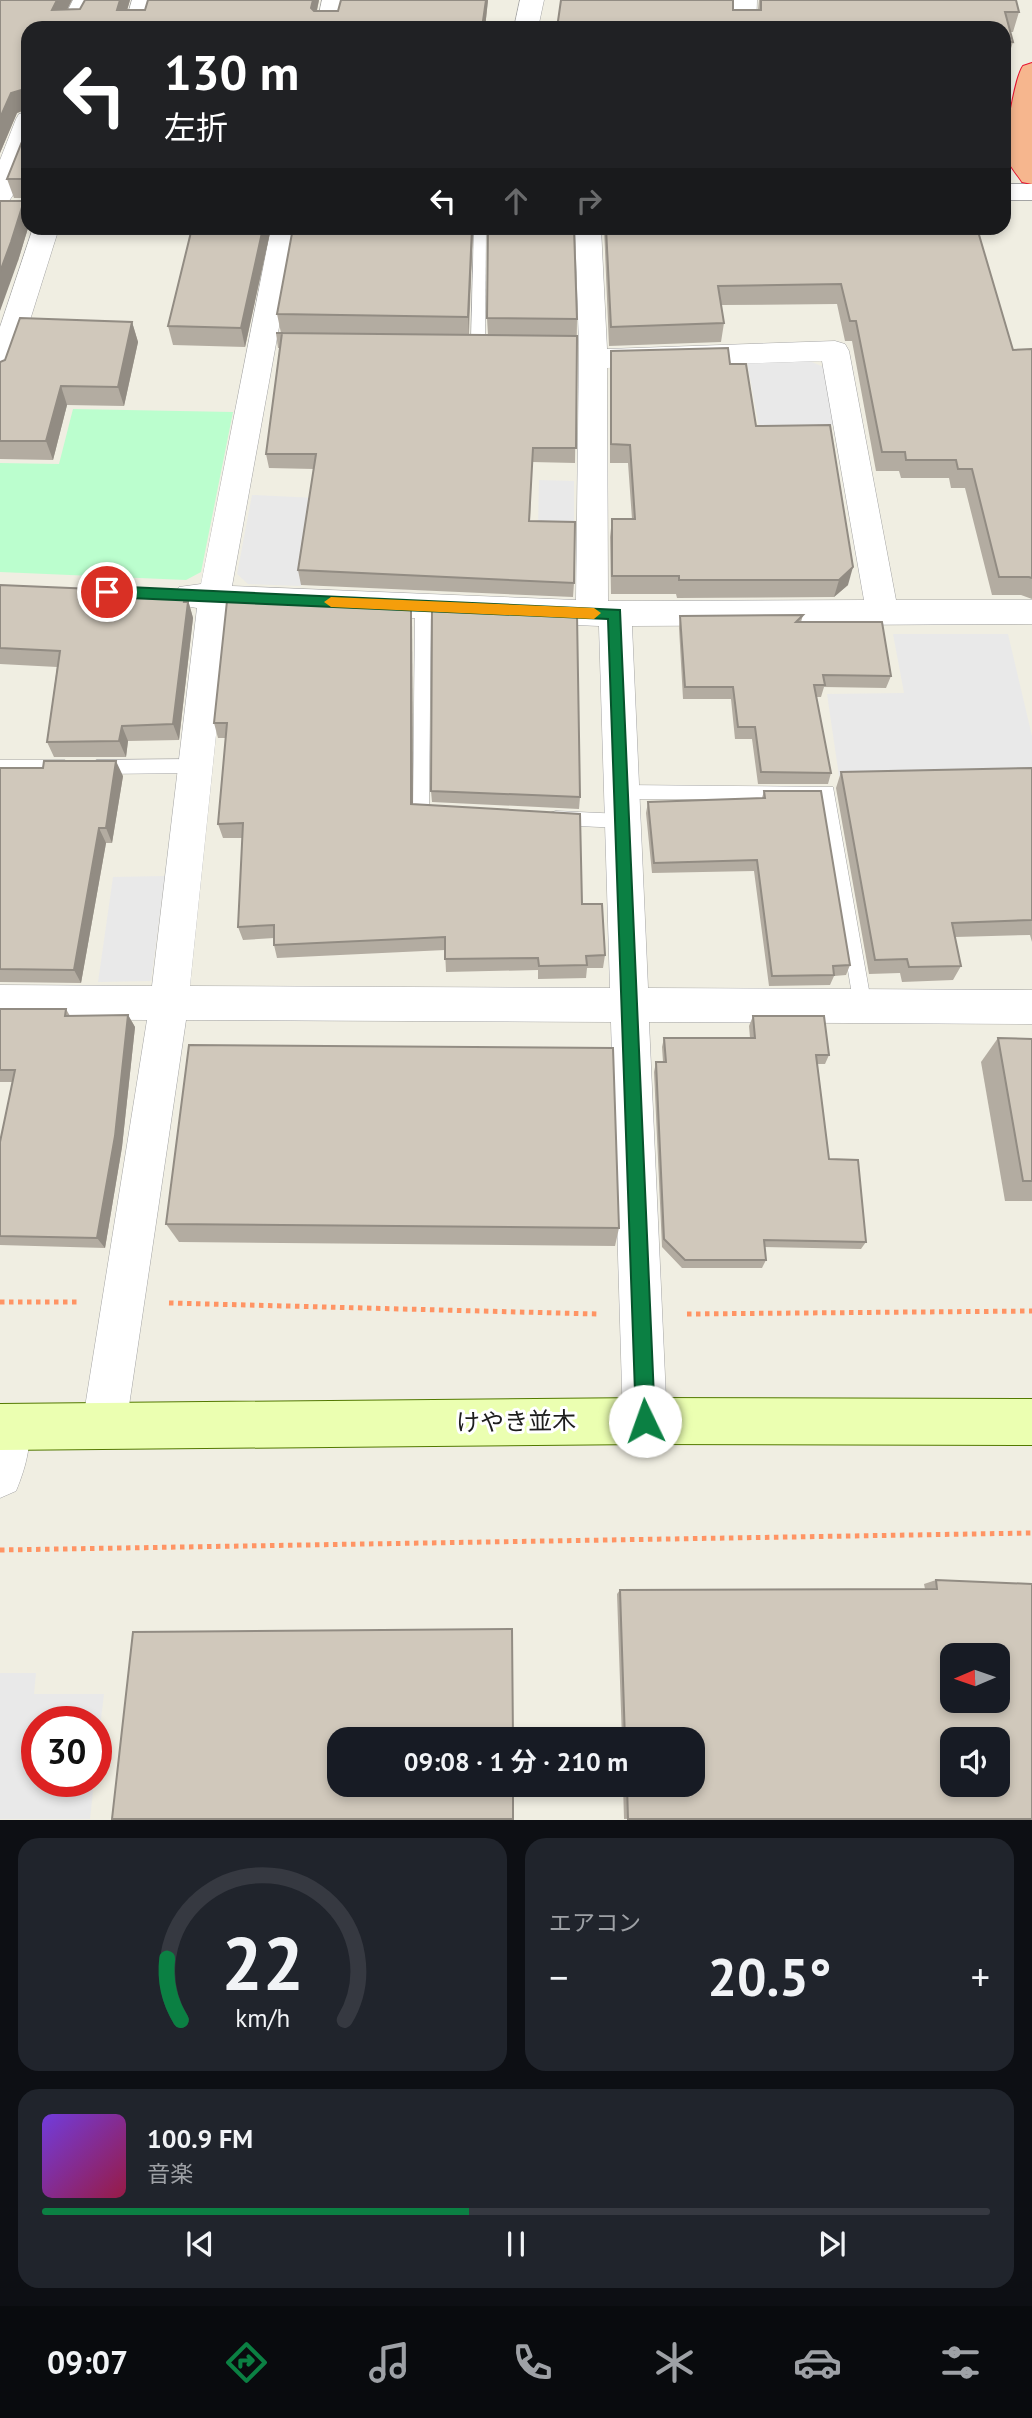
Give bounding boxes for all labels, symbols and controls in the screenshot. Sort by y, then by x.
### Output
text: 130 m [164,40,299,104]
icon: left [49,49,140,140]
text: 左折 [164,106,228,148]
icon: left [424,182,462,220]
icon: ahead [497,182,535,220]
icon: right [570,182,608,220]
pin [77,562,137,622]
icon: arrive [88,573,126,611]
position arrow [608,1384,682,1458]
street label: けやき並木 [456,1405,576,1438]
north arrow [940,1643,1010,1713]
map controls [940,1643,1010,1797]
speed limit sign: 30 [21,1706,112,1797]
button: sound [940,1727,1010,1797]
text: 09:08 · 1 分 · 210 m [404,1745,628,1778]
text: エアコン [549,1908,641,1937]
text: 22 [221,1917,304,2011]
text: 20.5° [708,1943,831,2010]
text: − [549,1952,568,2001]
text: + [971,1952,990,2001]
text: km/h [235,2002,290,2034]
text: 100.9 FM [147,2122,253,2155]
text: 音楽 [147,2159,193,2188]
icon: previous [181,2225,219,2263]
icon: pause [497,2225,535,2263]
icon: next [813,2225,851,2263]
icon: directions [222,2338,271,2387]
icon: music [365,2338,414,2387]
icon: phone [508,2338,557,2387]
icon: climate [650,2338,699,2387]
icon: car [793,2338,842,2387]
icon: filters [936,2338,985,2387]
text: 09:07 [47,2341,128,2383]

